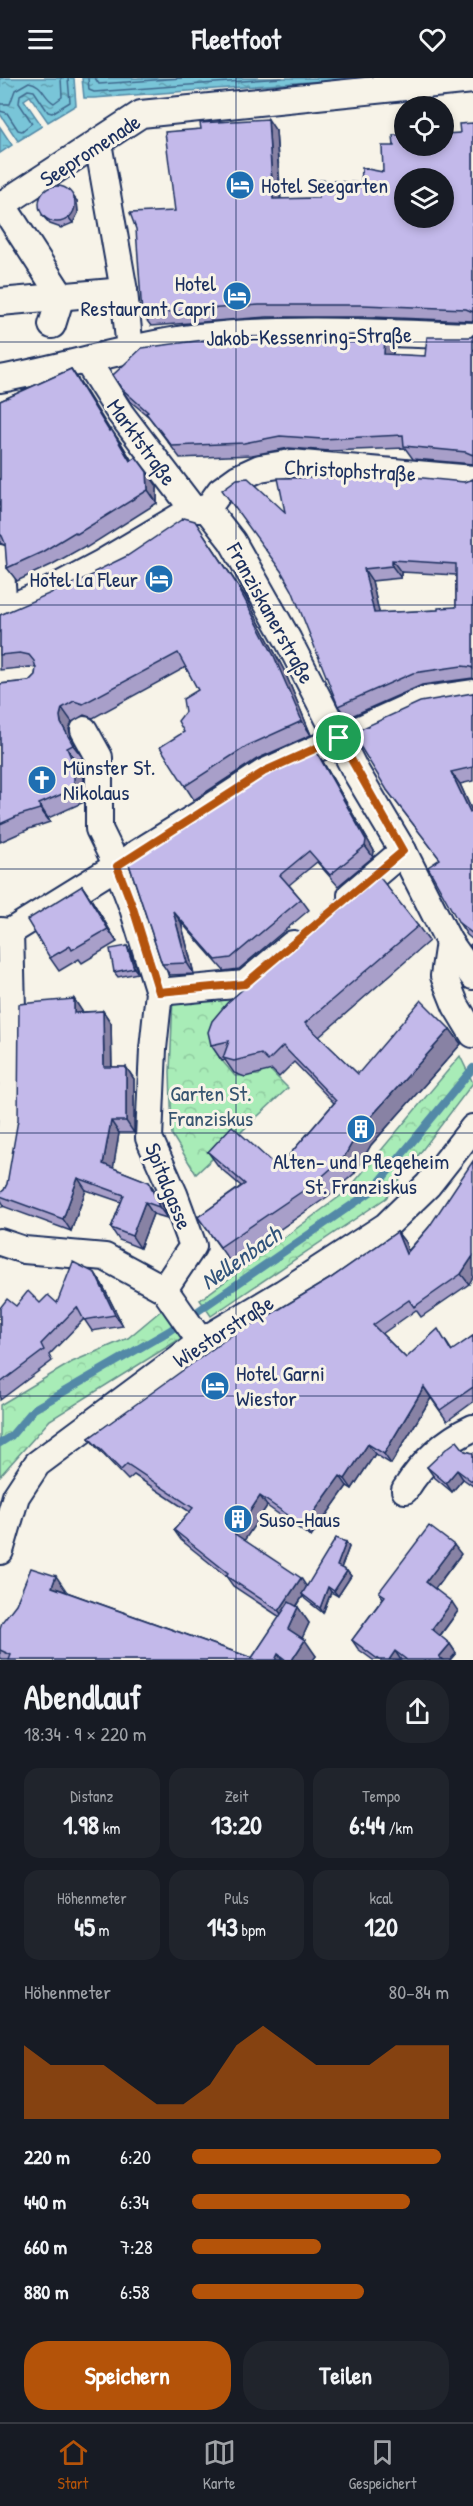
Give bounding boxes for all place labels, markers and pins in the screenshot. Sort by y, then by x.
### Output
hotel icon: Hotel Seegarten [224,169,256,201]
place label: Hotel Seegarten [261,170,388,200]
place label: Hotel Restaurant Capri [81,268,216,323]
hotel icon: Hotel Restaurant Capri [221,280,253,312]
hotel icon: Hotel La Fleur [143,563,175,595]
place label: Hotel La Fleur [30,564,139,594]
pin [313,712,364,763]
place label: Münster St. Nikolaus [63,752,156,807]
church icon: Münster St. Nikolaus [26,764,58,796]
building icon: Alten- und Pflegeheim St. Franziskus [345,1113,377,1145]
place label: Alten- und Pflegeheim St. Franziskus [273,1146,449,1201]
place label: Hotel Garni Wiestor [236,1358,325,1413]
hotel icon: Hotel Garni Wiestor [199,1370,231,1402]
building icon: Suso-Haus [222,1503,254,1535]
place label: Suso-Haus [259,1504,340,1534]

